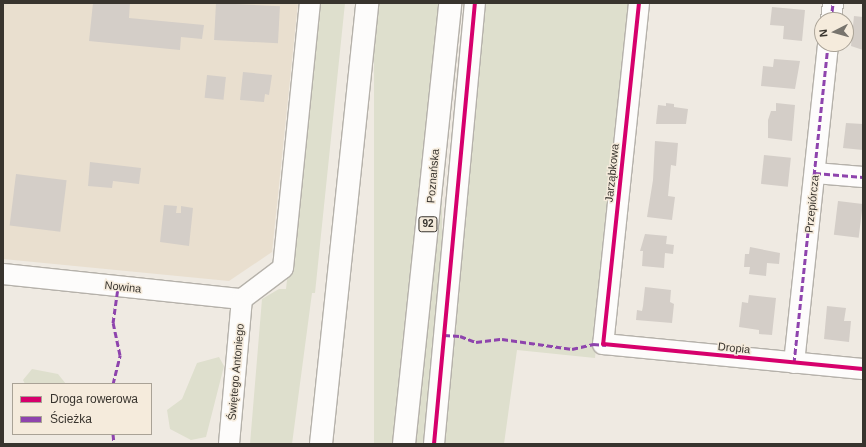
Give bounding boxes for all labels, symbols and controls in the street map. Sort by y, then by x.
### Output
north arrow [814,12,854,52]
text: N [817,29,829,38]
street label: Jarząbkowa [602,143,622,203]
street label: Poznańska [424,148,442,204]
street label: Przepiórcza [802,174,822,234]
road number: 92 [418,216,438,232]
street label: Nowina [104,279,142,295]
street label: Świętego Antoniego [225,323,247,421]
street label: Dropia [717,340,751,356]
legend [12,383,152,435]
text: Droga rowerowa [50,392,138,406]
text: Ścieżka [50,412,92,426]

